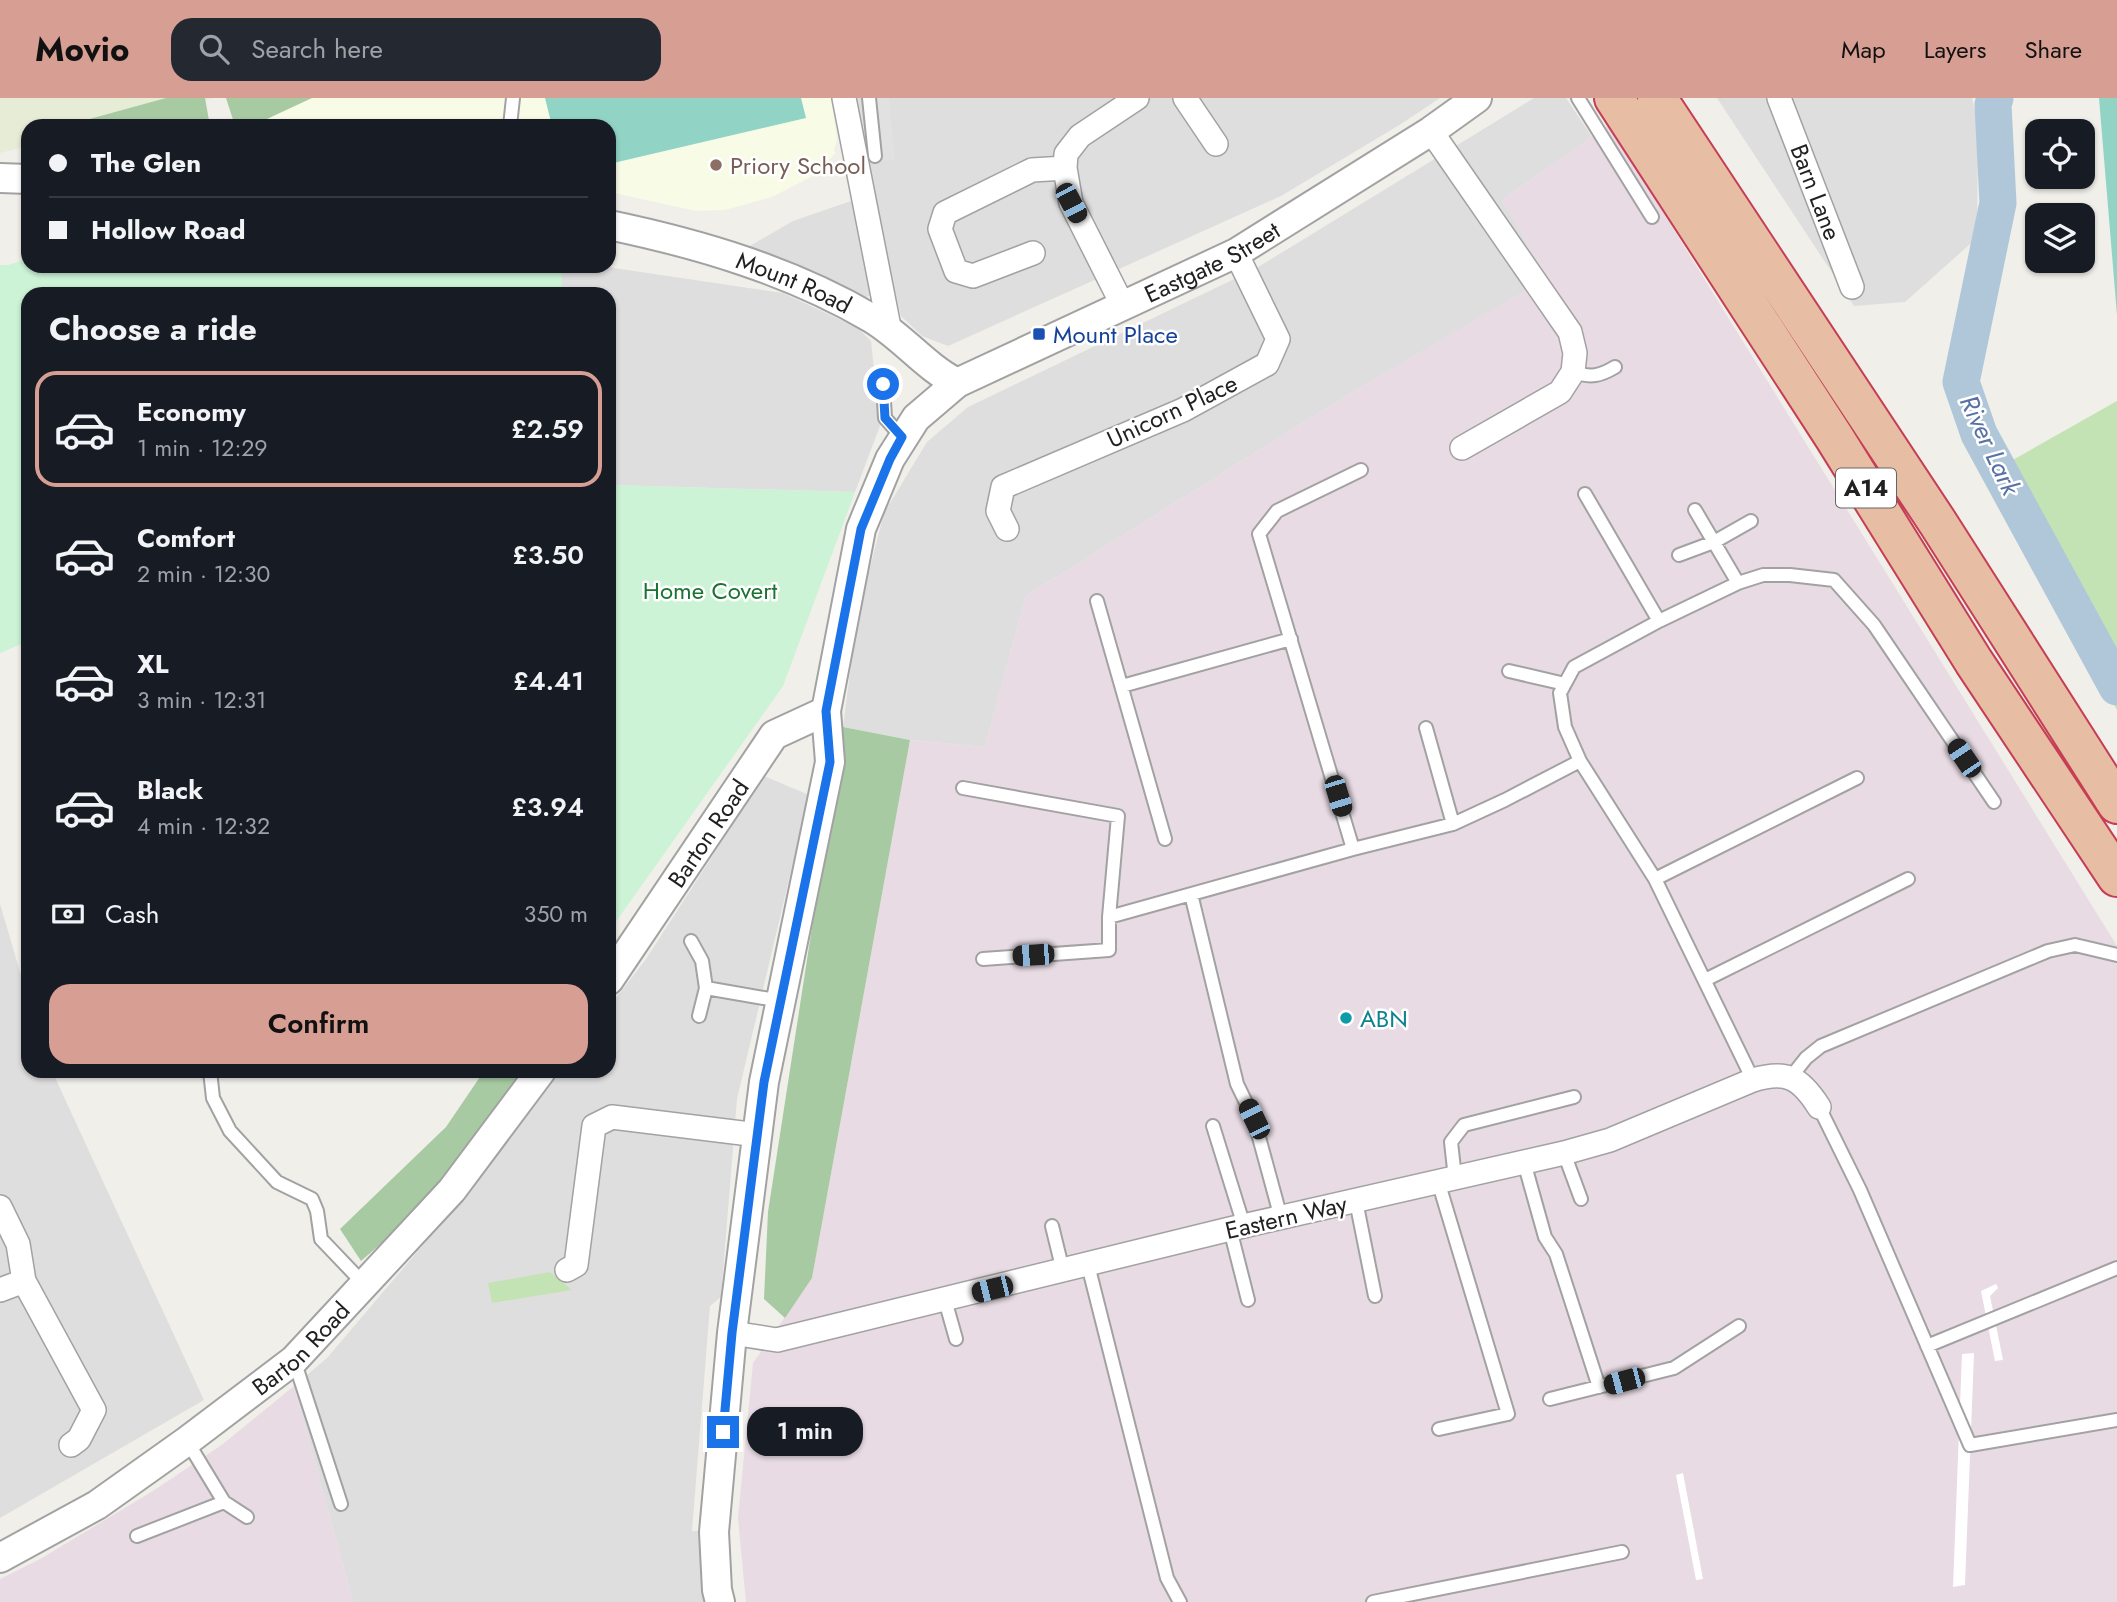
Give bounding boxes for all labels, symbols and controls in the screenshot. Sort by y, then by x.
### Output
search box [171,18,661,81]
text: Movio [35,26,129,73]
icon: search [195,30,233,68]
text: Search here [251,30,383,68]
text: Map [1841,32,1886,67]
text: Layers [1924,32,1986,67]
text: Share [2024,32,2082,67]
map controls [2025,119,2095,273]
button: locate [2025,119,2095,189]
street label: Barn Lane [1782,139,1850,245]
text: The Glen [91,144,201,182]
place label: Priory School [730,148,866,183]
marker: Priory School [708,157,724,173]
car [1052,180,1091,226]
button: layers [2025,203,2095,273]
text: Hollow Road [91,211,246,249]
street label: Eastgate Street [1138,212,1287,311]
street label: Mount Road [732,242,858,322]
text: Choose a ride [49,306,257,352]
place label: Mount Place [1053,317,1178,352]
marker: Mount Place [1031,326,1047,342]
street label: Unicorn Place [1101,365,1243,457]
route start [867,368,899,400]
water label: River Lark [1950,389,2030,503]
text: Economy [137,393,246,431]
icon: car [53,398,116,461]
text: £2.59 [511,410,584,448]
text: 1 min · 12:29 [137,431,268,465]
road number: A14 [1836,468,1896,508]
text: Comfort [137,519,235,557]
icon: car [53,524,116,587]
text: £3.50 [512,536,584,574]
text: 2 min · 12:30 [137,557,270,591]
park label: Home Covert [643,573,777,608]
text: XL [137,645,169,683]
icon: car [53,650,116,713]
text: £4.41 [513,662,584,700]
text: 3 min · 12:31 [137,683,266,717]
car [1944,735,1985,781]
text: Black [137,771,203,809]
street label: Barton Road [659,772,757,894]
car [1322,773,1355,819]
icon: car [53,776,116,839]
text: £3.94 [511,788,584,826]
text: 4 min · 12:32 [137,809,270,843]
icon: cash [49,895,87,933]
text: Cash [105,895,159,933]
text: 350 m [524,897,588,931]
car [1012,943,1055,967]
button: Confirm [49,984,588,1064]
place label: ABN [1360,1001,1408,1036]
marker: ABN [1338,1010,1354,1026]
car [1236,1096,1273,1142]
street label: Eastern Way [1222,1186,1351,1248]
car [970,1274,1015,1304]
street label: Barton Road [244,1293,358,1404]
car [1601,1365,1648,1397]
callout: 1 min [748,1408,863,1456]
text: 1 min [777,1414,833,1448]
route end [707,1416,739,1448]

